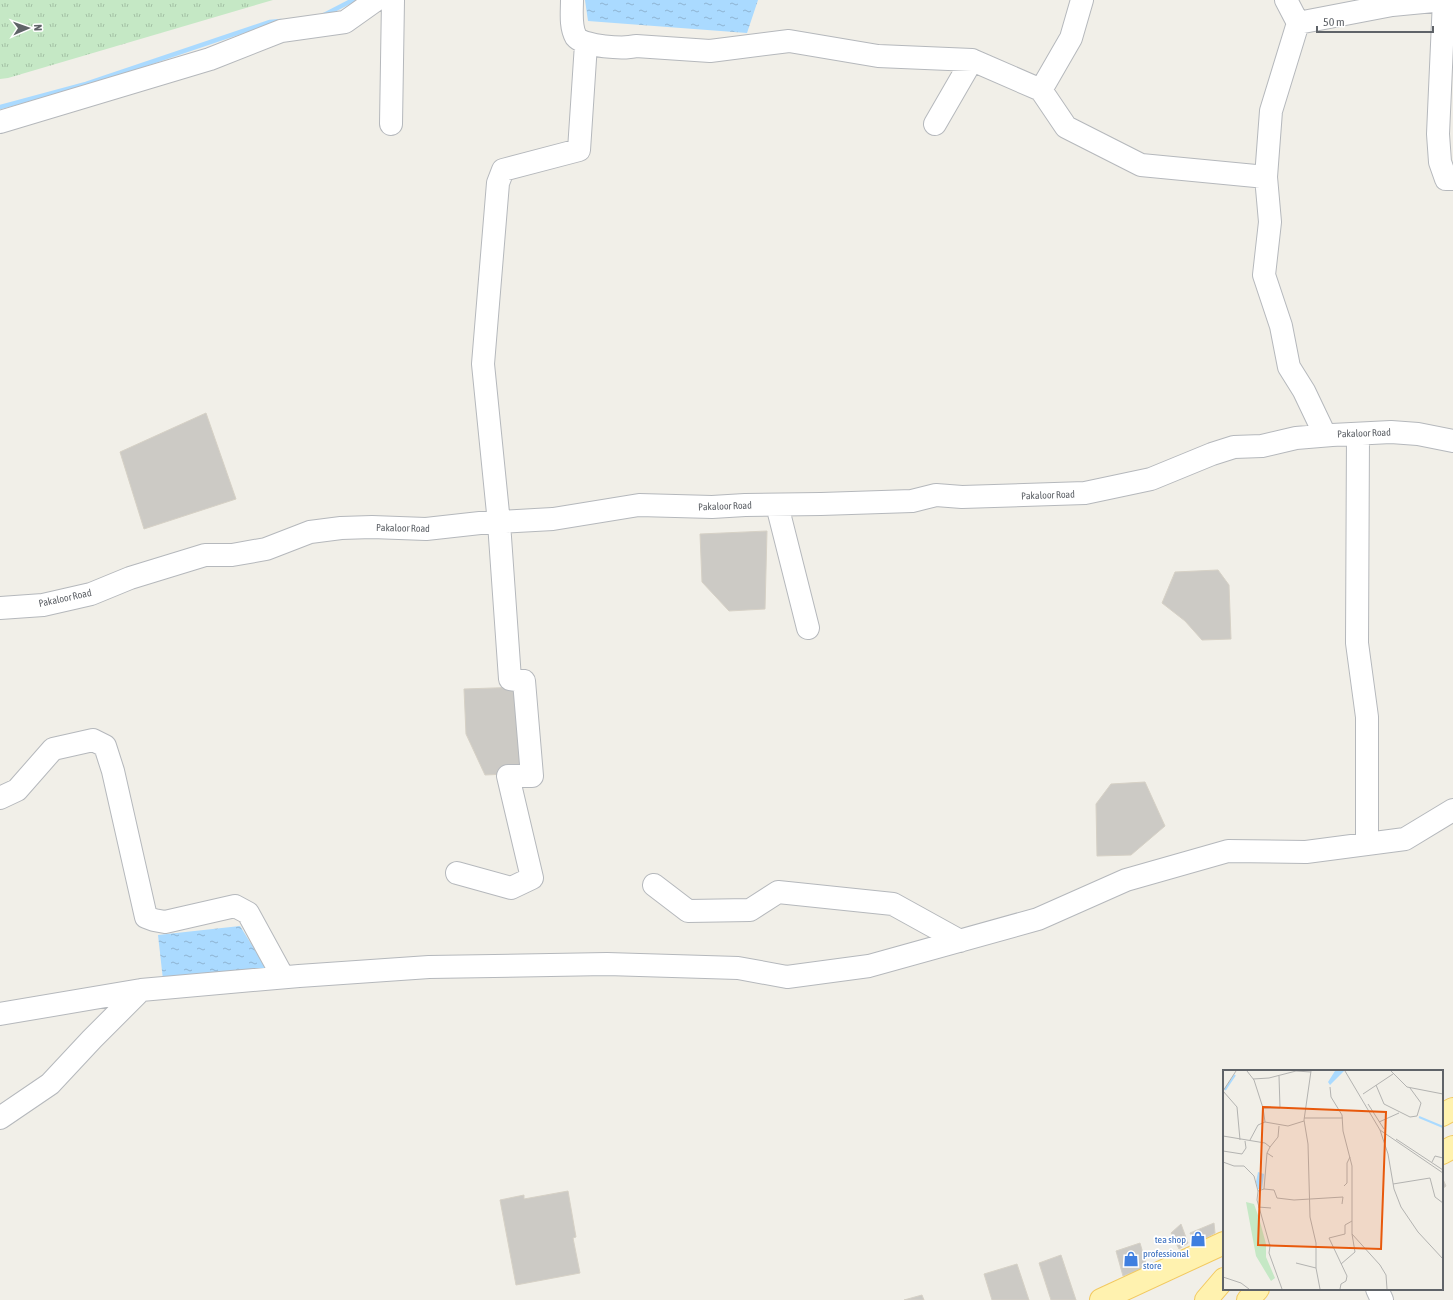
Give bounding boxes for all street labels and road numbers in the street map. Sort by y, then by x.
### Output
street label: Pakaloor Road [1337,427,1391,439]
street label: Pakaloor Road [1021,489,1075,501]
street label: Pakaloor Road [698,500,752,512]
street label: Pakaloor Road [376,522,430,534]
street label: Pakaloor Road [38,587,93,609]

